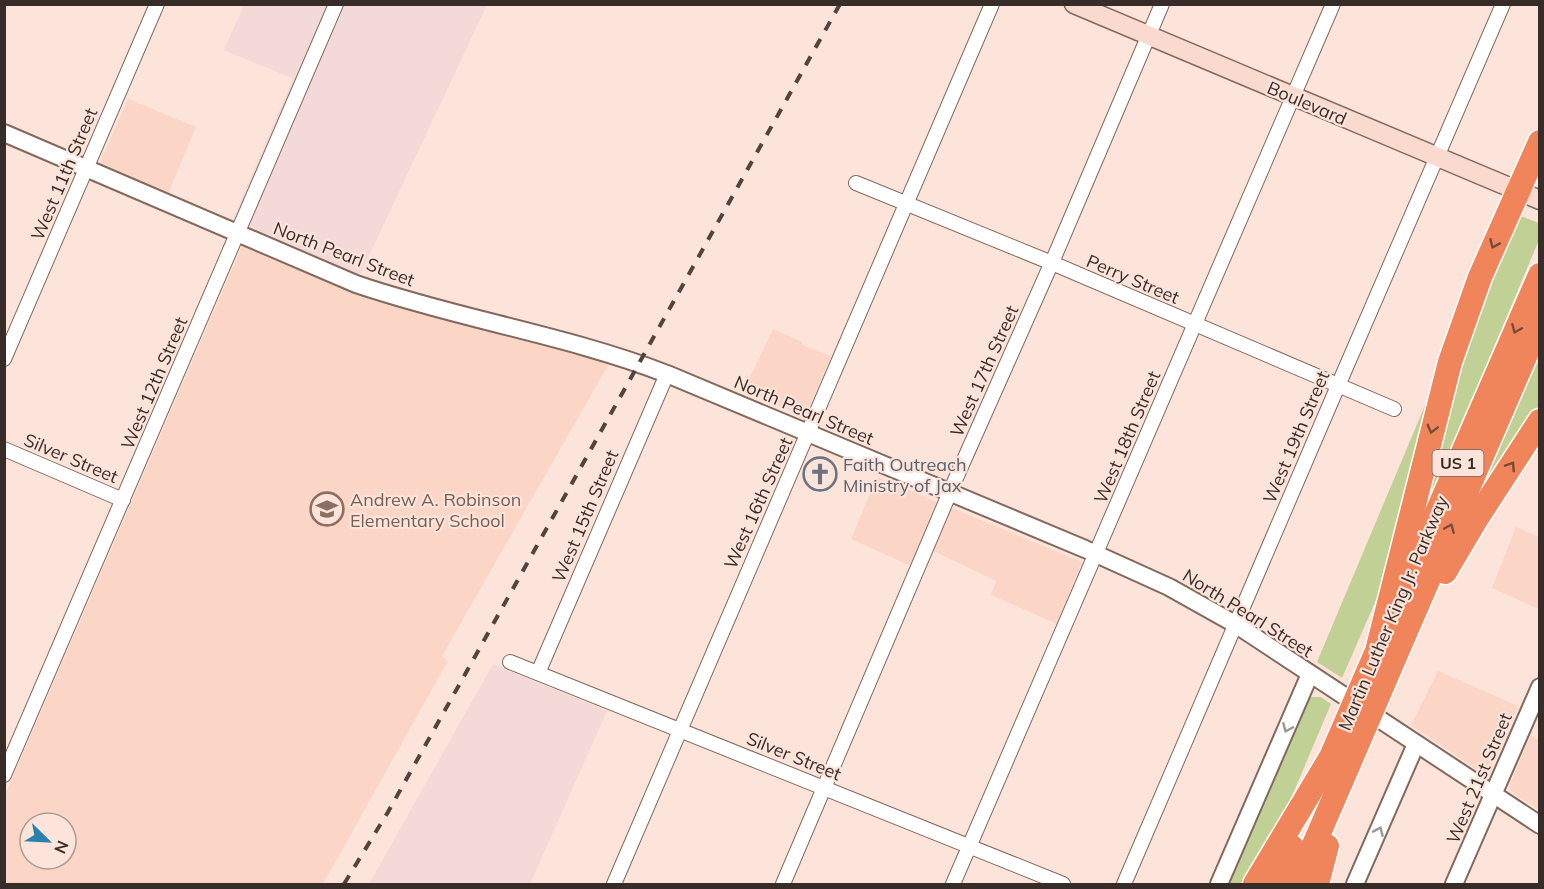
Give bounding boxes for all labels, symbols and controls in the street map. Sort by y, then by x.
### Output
street label: Boulevard [1264,76,1350,130]
street label: West 11th Street [26,104,102,244]
street label: North Pearl Street [270,216,418,292]
one-way arrow [1489,238,1501,249]
street label: Perry Street [1083,249,1183,309]
street label: West 17th Street [945,302,1023,440]
street label: West 12th Street [116,313,192,453]
one-way arrow [1511,323,1523,334]
street label: West 18th Street [1089,367,1165,507]
street label: West 19th Street [1258,367,1334,507]
street label: North Pearl Street [731,370,877,450]
one-way arrow [1427,424,1440,434]
street label: Silver Street [20,428,122,488]
street label: West 16th Street [719,434,797,572]
street label: West 15th Street [547,446,623,586]
road number: US 1 [1432,450,1484,476]
place label: Faith Outreach Ministry of Jax [843,453,966,497]
church icon: Faith Outreach Ministry of Jax [802,456,838,492]
one-way arrow [1504,461,1515,472]
place label: Andrew A. Robinson Elementary School [350,488,521,532]
school or university icon: Andrew A. Robinson Elementary School [309,491,345,527]
street label: Martin Luther King Jr. Parkway [1333,492,1453,734]
one-way arrow [1443,524,1455,535]
street label: North Pearl Street [1179,564,1317,662]
street label: West 21st Street [1441,709,1517,847]
one-way arrow [1282,721,1294,732]
street label: Silver Street [743,727,845,785]
north arrow [18,811,78,871]
one-way arrow [1372,826,1384,837]
text: N [50,838,73,857]

